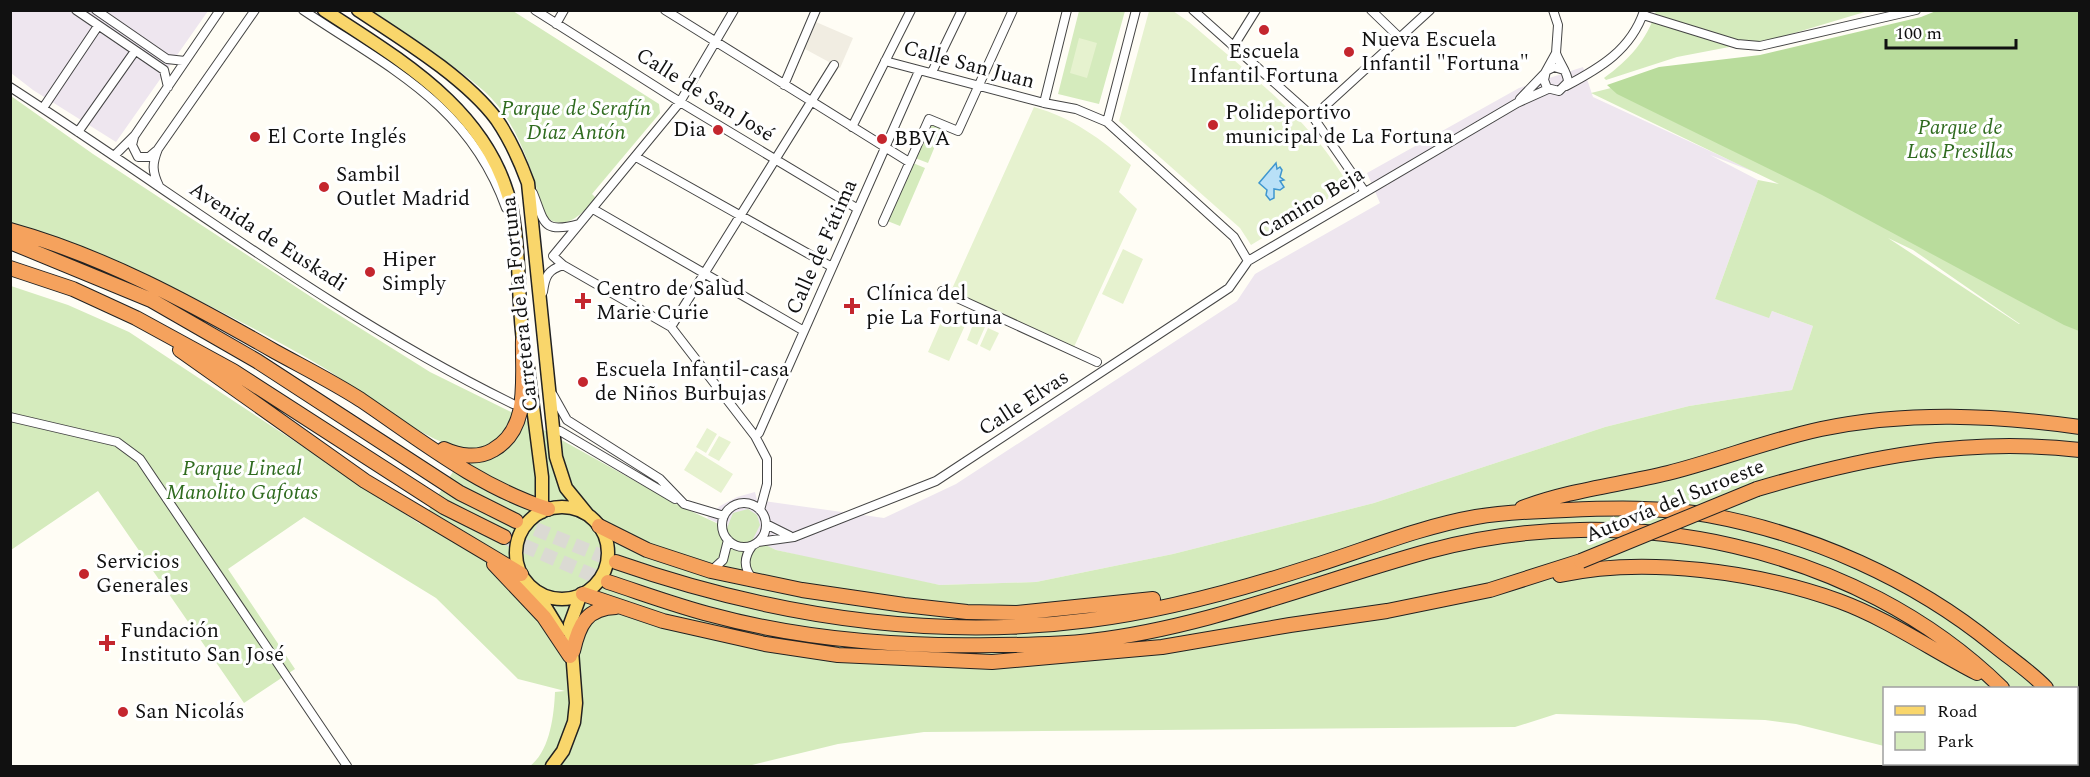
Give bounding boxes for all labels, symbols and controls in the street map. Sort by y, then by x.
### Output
scale bar [1886,12,2016,50]
text: 100 m [1895,20,1942,47]
marker: Escuela Infantil Fortuna [1257,23,1271,37]
place label: Nueva Escuela Infantil "Fortuna" [1361,24,1529,80]
street label: Calle San Juan [900,32,1038,98]
place label: Escuela Infantil Fortuna [1190,36,1339,92]
street label: Calle de San José [630,40,780,150]
marker: Nueva Escuela Infantil "Fortuna" [1342,45,1356,59]
park label: Parque de Serafín Díaz Antón [501,93,651,149]
place label: Polideportivo municipal de La Fortuna [1225,97,1454,153]
park label: Parque de Las Presillas [1907,112,2014,168]
place label: Dia [673,114,707,146]
marker: Polideportivo municipal de La Fortuna [1206,118,1220,132]
place label: El Corte Inglés [267,121,407,153]
marker: Dia [711,123,725,137]
place label: BBVA [894,123,951,155]
marker: El Corte Inglés [248,130,262,144]
marker: BBVA [875,132,889,146]
street label: Camino Beja [1251,158,1371,248]
place label: Sambil Outlet Madrid [336,159,470,215]
street label: Calle de Fátima [778,173,866,320]
street label: Avenida de Euskadi [183,174,353,300]
marker: Sambil Outlet Madrid [317,180,331,194]
street label: Carretera de la Fortuna [493,194,547,413]
place label: Hiper Simply [382,244,447,300]
marker: Hiper Simply [363,265,377,279]
place label: Centro de Salud Marie Curie [596,273,745,329]
place label: Clínica del pie La Fortuna [866,278,1003,334]
marker: Centro de Salud Marie Curie [574,292,592,310]
marker: Clínica del pie La Fortuna [843,297,861,315]
place label: Escuela Infantil-casa de Niños Burbujas [595,354,790,410]
street label: Calle Elvas [972,362,1076,444]
marker: Escuela Infantil-casa de Niños Burbujas [576,375,590,389]
street label: Autovía del Suroeste [1581,450,1769,552]
park label: Parque Lineal Manolito Gafotas [166,453,319,509]
place label: Servicios Generales [96,546,189,602]
marker: Servicios Generales [77,567,91,581]
place label: Fundación Instituto San José [120,615,284,671]
marker: Fundación Instituto San José [98,634,116,652]
legend [1883,687,2078,765]
place label: San Nicolás [135,696,245,728]
text: Road [1937,698,1978,725]
marker: San Nicolás [116,705,130,719]
text: Park [1937,728,1974,755]

